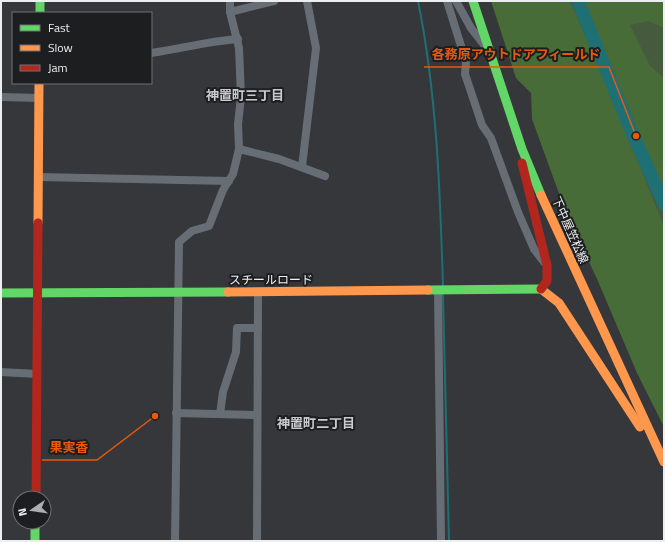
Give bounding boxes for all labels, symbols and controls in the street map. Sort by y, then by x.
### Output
legend [12,12,152,84]
text: Fast [48,18,71,37]
text: Slow [48,38,73,57]
callout: 各務原アウトドアフィールド [424,42,609,67]
text: 各務原アウトドアフィールド [432,44,600,64]
text: Jam [48,58,68,77]
district label: 神置町三丁目 [206,85,284,105]
street label: 下中屋笠松線 [547,193,594,267]
street label: スチールロード [229,270,313,289]
district label: 神置町二丁目 [277,413,355,433]
callout: 果実香 [42,435,97,460]
text: 果実香 [49,437,89,457]
north arrow [12,490,52,530]
text: N [14,507,31,518]

